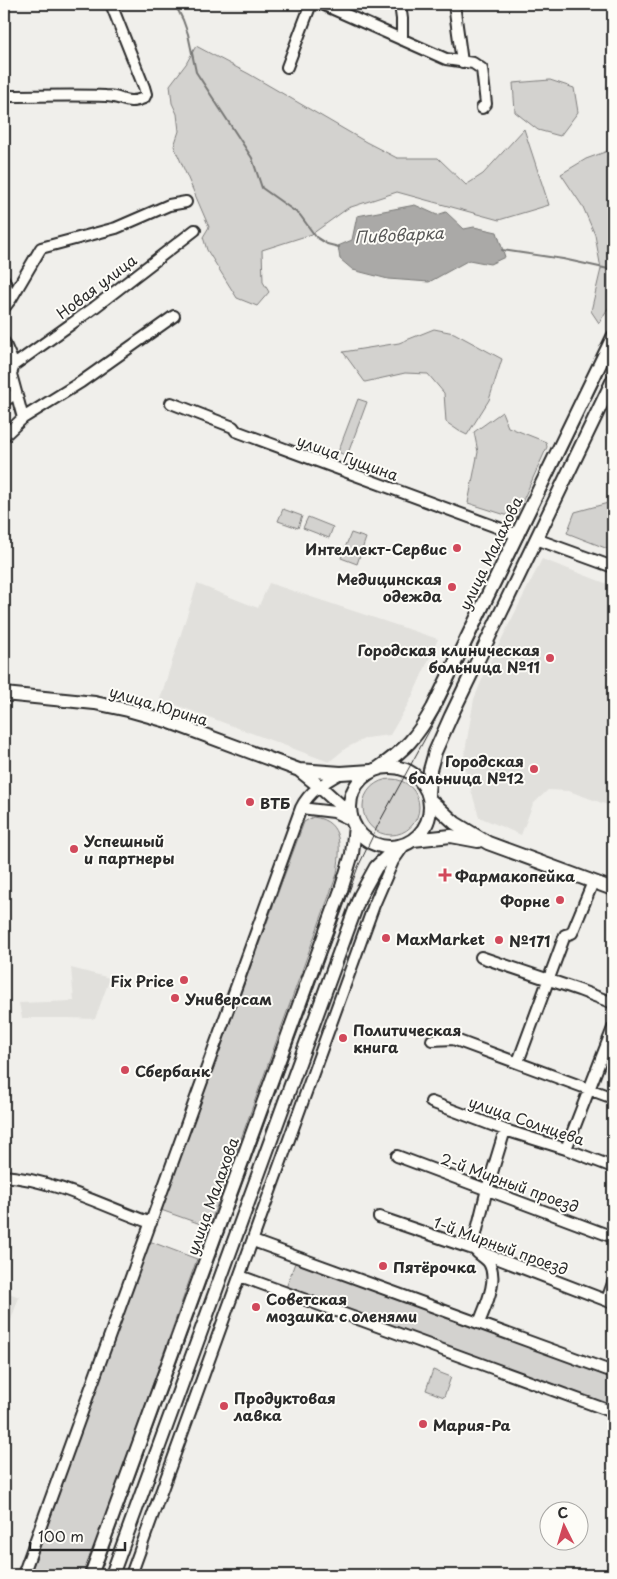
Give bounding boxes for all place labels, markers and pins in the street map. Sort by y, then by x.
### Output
place label: Интеллект-Сервис [305,537,447,560]
marker: Интеллект-Сервис [451,542,463,554]
place label: Медицинская одежда [337,567,443,607]
marker: Медицинская одежда [446,581,458,593]
place label: Городская клиническая больница №11 [357,638,540,678]
marker: Городская клиническая больница №11 [544,652,556,664]
place label: Городская больница №12 [408,749,524,789]
marker: Городская больница №12 [528,763,540,775]
place label: ВТБ [260,791,290,814]
marker: ВТБ [244,796,256,808]
place label: Успешный и партнеры [83,829,175,869]
marker: Успешный и партнеры [68,843,80,855]
place label: Фармакопейка [455,864,575,887]
marker: Фармакопейка [439,869,451,881]
place label: Форне [500,889,550,912]
marker: Форне [554,894,566,906]
place label: MaxMarket [396,927,485,950]
place label: №171 [509,929,550,952]
marker: MaxMarket [380,932,392,944]
marker: №171 [493,934,505,946]
place label: Fix Price [111,969,174,992]
marker: Fix Price [178,974,190,986]
place label: Универсам [184,987,272,1010]
marker: Универсам [169,992,181,1004]
place label: Политическая книга [353,1018,461,1058]
marker: Политическая книга [337,1032,349,1044]
place label: Сбербанк [135,1059,211,1082]
marker: Сбербанк [119,1064,131,1076]
place label: Пятёрочка [393,1255,477,1278]
marker: Пятёрочка [377,1260,389,1272]
place label: Советская мозаика с оленями [266,1287,417,1327]
marker: Советская мозаика с оленями [250,1301,262,1313]
place label: Продуктовая лавка [233,1386,336,1426]
marker: Продуктовая лавка [218,1400,230,1412]
place label: Мария-Ра [433,1413,511,1436]
marker: Мария-Ра [417,1418,429,1430]

